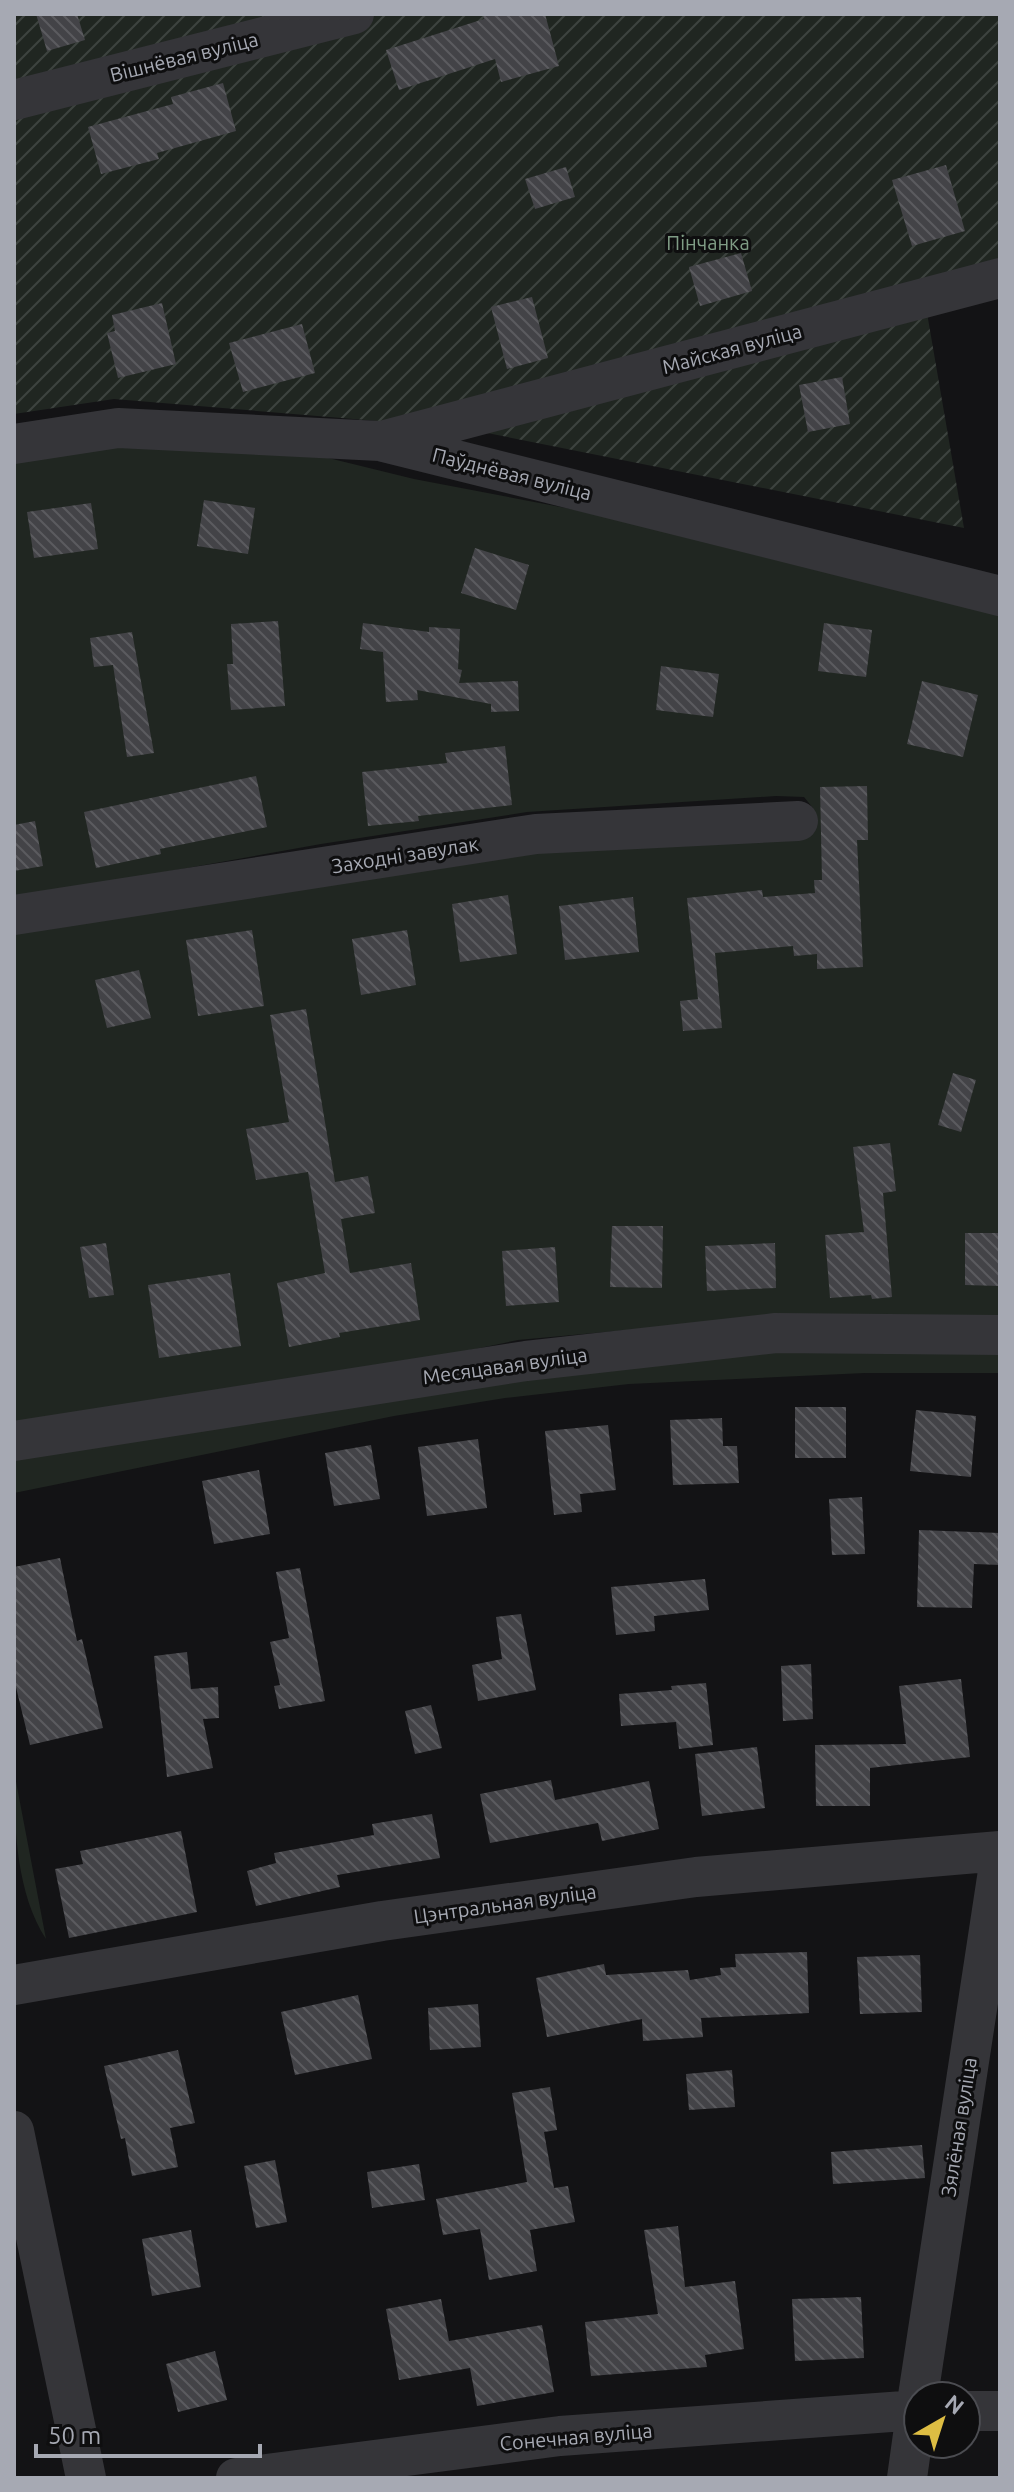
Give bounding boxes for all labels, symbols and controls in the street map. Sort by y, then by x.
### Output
street label: Вішнёвая вуліца [107,27,260,86]
park label: Пінчанка [666,231,750,254]
street label: Майская вуліца [660,319,804,378]
street label: Паўднёвая вуліца [430,443,594,504]
street label: Заходні завулак [330,832,480,877]
street label: Месяцавая вуліца [421,1343,589,1388]
street label: Цэнтральная вуліца [412,1879,598,1928]
street label: Зялёная вуліца [936,2056,981,2198]
north arrow [902,2380,982,2460]
text: N [941,2389,969,2419]
scale bar [36,2408,260,2458]
street label: Сонечная вуліца [499,2418,653,2455]
text: 50 m [48,2422,101,2449]

